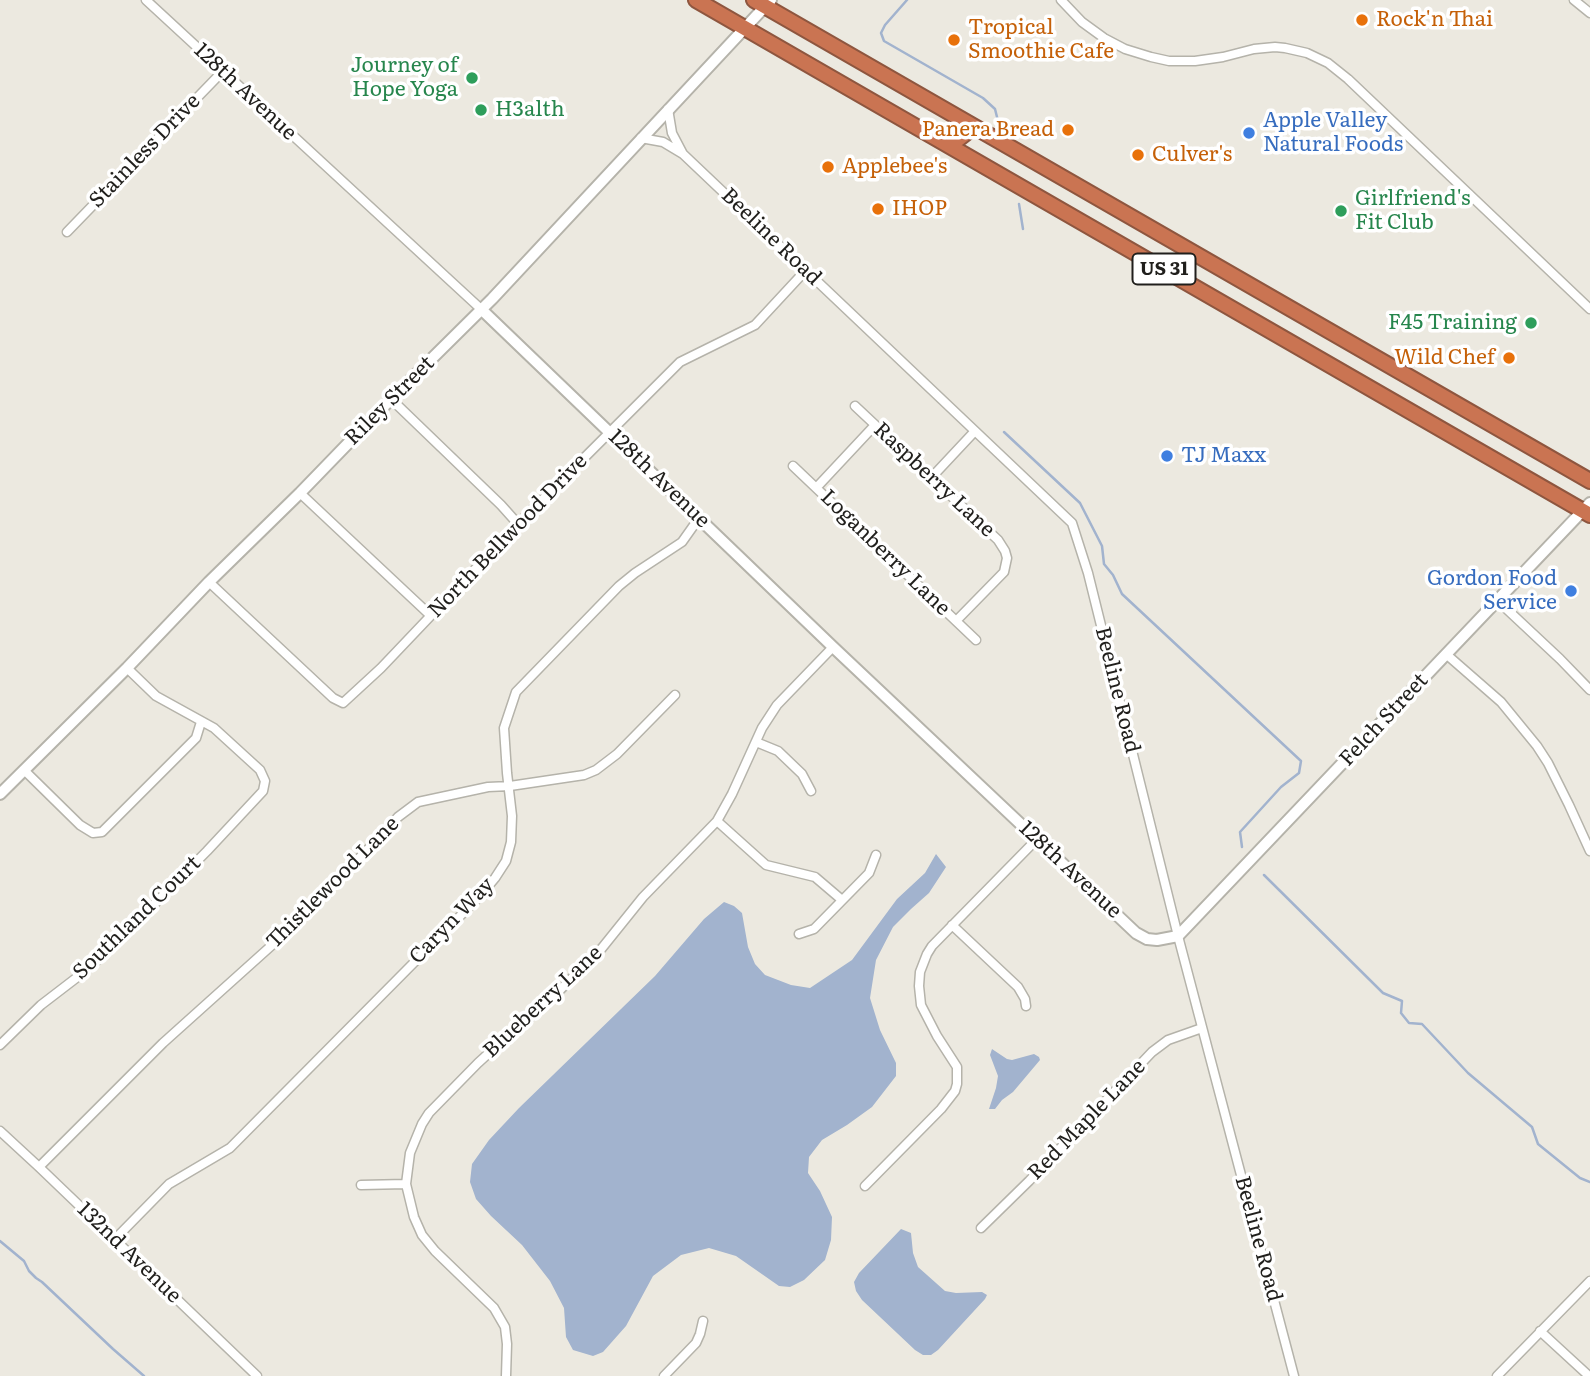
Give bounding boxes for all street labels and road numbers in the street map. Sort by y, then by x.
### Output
street label: 128th Avenue [188,38,302,146]
street label: Stainless Drive [84,89,206,213]
street label: Beeline Road [716,183,826,291]
road number: US 31 [1132,254,1196,284]
street label: Riley Street [340,351,440,451]
street label: Raspberry Lane [868,417,1000,543]
street label: 128th Avenue [603,424,715,534]
street label: North Bellwood Drive [423,449,593,623]
street label: Loganberry Lane [815,485,955,621]
street label: Beeline Road [1089,624,1145,756]
street label: Felch Street [1335,668,1433,772]
street label: Thistlewood Lane [262,812,404,954]
street label: 128th Avenue [1013,816,1127,924]
street label: Southland Court [68,851,206,985]
street label: Caryn Way [405,872,499,970]
street label: Blueberry Lane [478,941,608,1063]
street label: Red Maple Lane [1023,1054,1151,1186]
street label: Beeline Road [1229,1173,1287,1305]
street label: 132nd Avenue [72,1197,186,1309]

